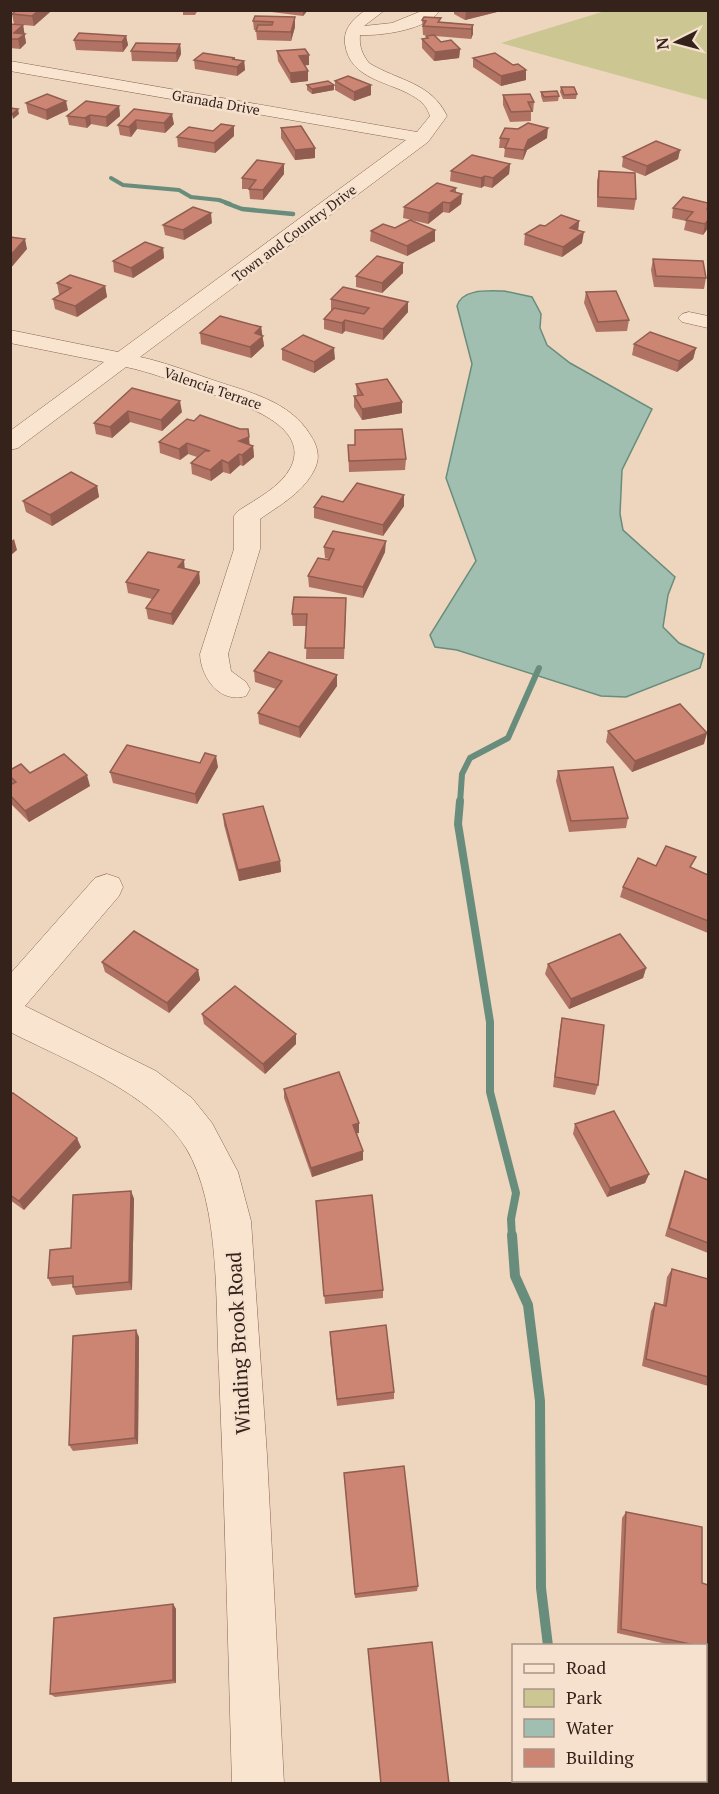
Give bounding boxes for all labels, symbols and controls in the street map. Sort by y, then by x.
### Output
north arrow [647,12,707,72]
text: N [651,36,674,51]
street label: Granada Drive [170,85,262,119]
street label: Town and Country Drive [228,180,360,286]
street label: Valencia Terrace [162,362,264,414]
street label: Winding Brook Road [220,1251,256,1435]
legend [512,1644,707,1782]
text: Road [566,1655,606,1679]
text: Park [566,1685,603,1709]
text: Water [566,1715,613,1739]
text: Building [566,1745,634,1769]

